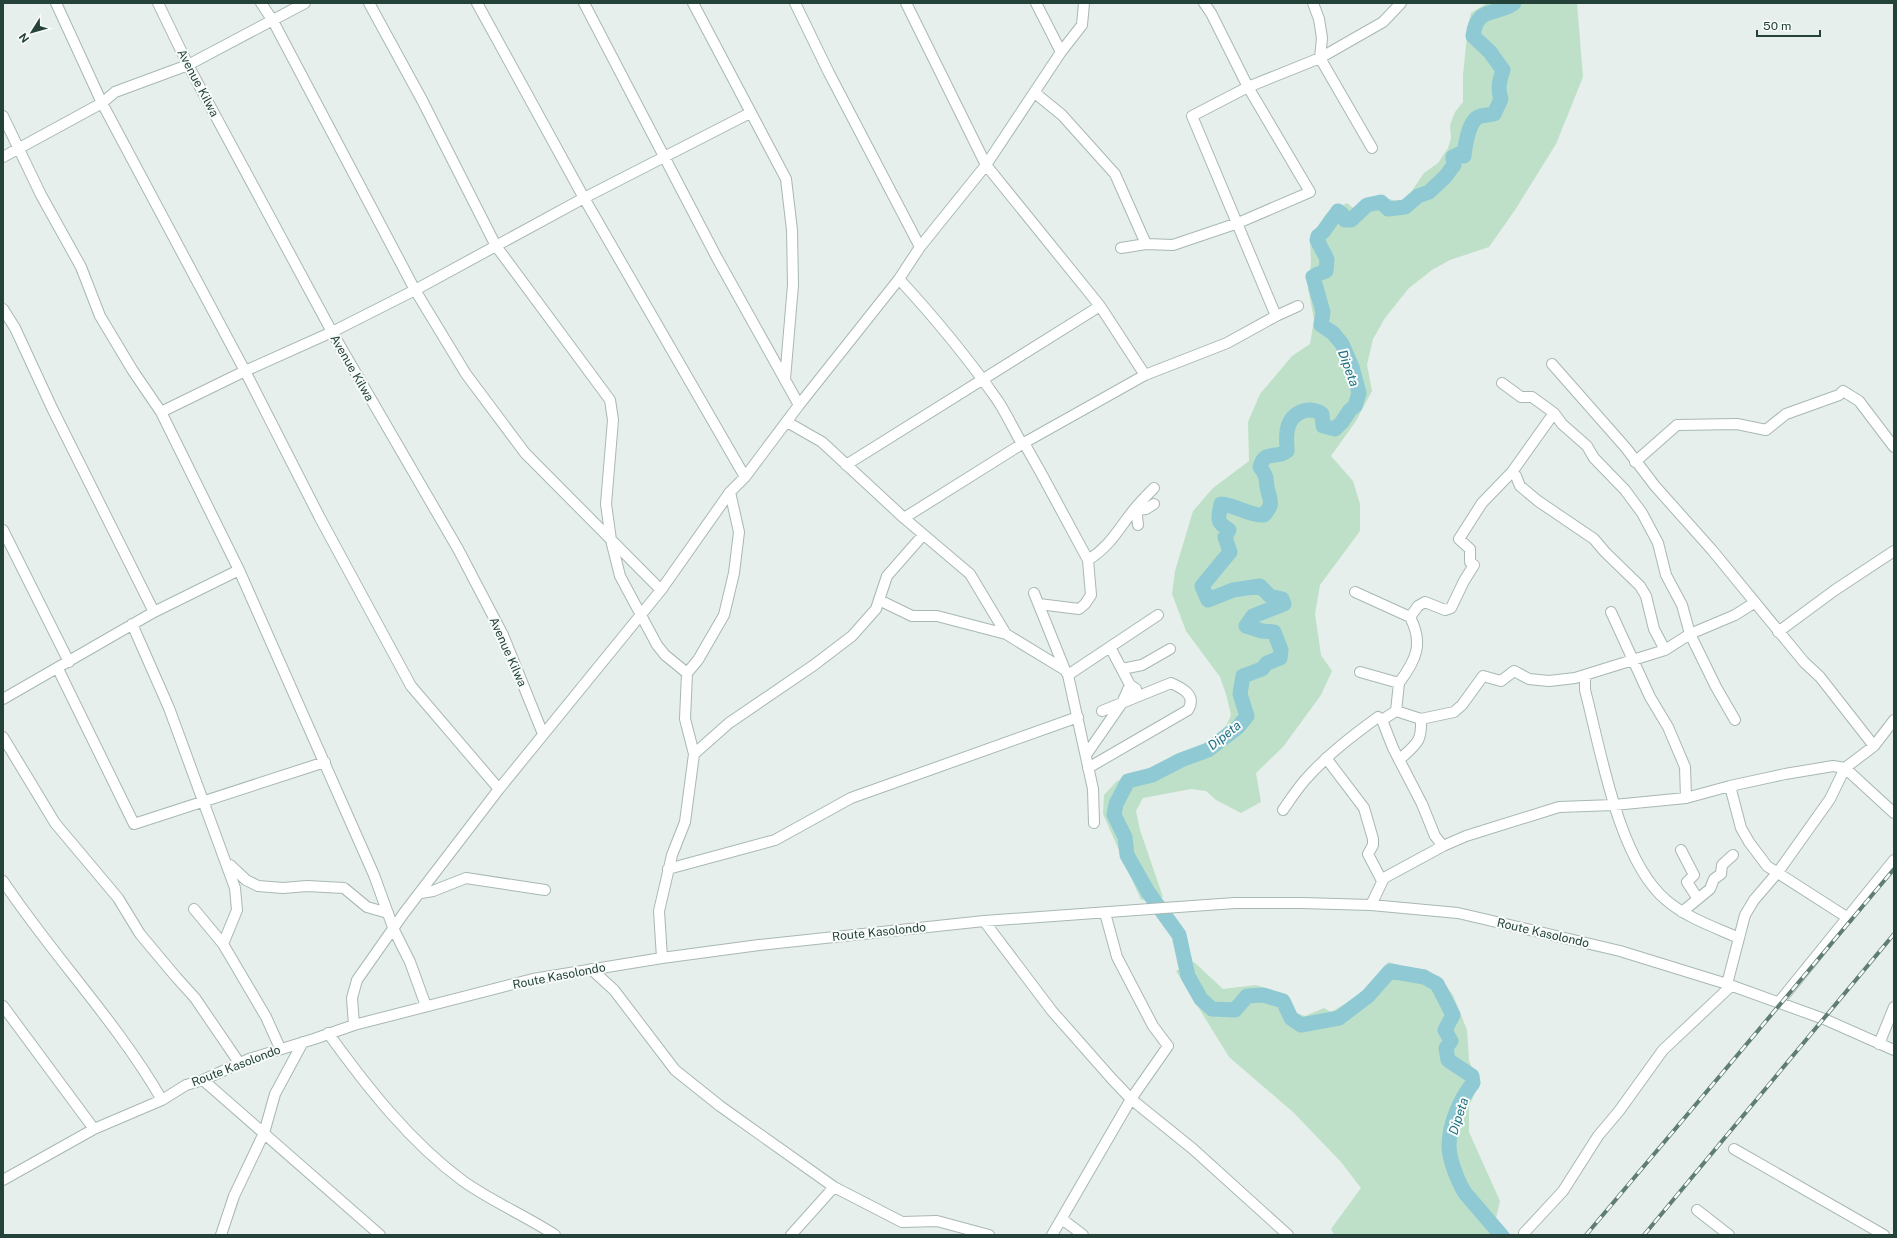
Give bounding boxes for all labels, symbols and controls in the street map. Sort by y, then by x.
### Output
north arrow [12,12,52,52]
scale bar [1757,12,1820,38]
text: 50 m [1763,19,1791,33]
text: N [17,31,31,45]
street label: Avenue Kilwa [174,47,222,119]
street label: Avenue Kilwa [327,332,377,404]
water label: Dipeta [1335,348,1362,389]
street label: Avenue Kilwa [486,615,530,689]
water label: Dipeta [1205,718,1244,753]
street label: Route Kasolondo [1495,916,1591,950]
street label: Route Kasolondo [831,920,927,944]
street label: Route Kasolondo [511,960,607,992]
street label: Route Kasolondo [189,1042,283,1089]
water label: Dipeta [1445,1096,1472,1137]

